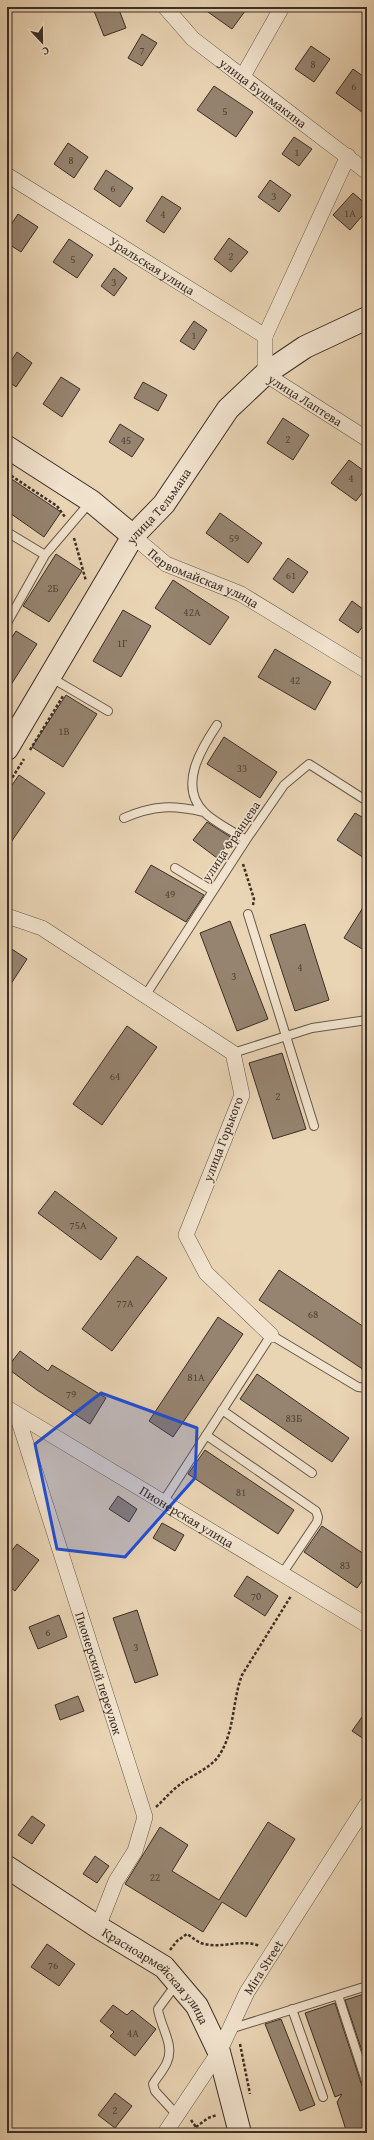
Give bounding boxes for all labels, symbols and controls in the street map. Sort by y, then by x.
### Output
north arrow [22,22,62,62]
house number: 7 [139,42,145,58]
text: С [40,43,52,60]
street label: улица Бушмакина [215,53,312,133]
house number: 8 [310,56,316,72]
house number: 6 [351,78,357,94]
house number: 5 [222,103,228,119]
house number: 1 [294,144,300,160]
house number: 8 [68,152,74,168]
house number: 6 [110,180,116,196]
house number: 3 [271,188,277,204]
house number: 1А [344,205,356,221]
house number: 4 [160,206,166,222]
street label: Уральская улица [106,232,199,300]
house number: 2 [228,248,234,264]
house number: 5 [70,251,76,267]
house number: 3 [111,274,117,290]
house number: 1 [191,327,197,343]
street label: улица Лаптева [264,368,347,431]
house number: 2 [285,431,291,447]
house number: 45 [121,432,131,448]
street label: улица Тельмана [121,463,196,548]
house number: 4 [348,470,354,486]
house number: 59 [229,530,239,546]
street label: Первомайская улица [144,543,263,613]
house number: 61 [286,567,296,583]
house number: 2Б [47,580,59,596]
house number: 42А [183,604,201,620]
house number: 1Г [117,635,128,651]
house number: 42 [290,672,300,688]
house number: 1В [58,723,70,739]
house number: 33 [237,760,247,776]
street label: улица Францева [197,796,265,886]
house number: 49 [165,886,175,902]
house number: 4 [297,959,303,975]
house number: 3 [231,968,237,984]
house number: 64 [110,1068,120,1084]
house number: 2 [275,1088,281,1104]
street label: улица Горького [198,1093,248,1185]
house number: 75А [69,1217,87,1233]
house number: 77А [116,1295,134,1311]
house number: 68 [308,1306,318,1322]
house number: 81А [187,1369,205,1385]
house number: 79 [66,1386,76,1402]
house number: 83Б [286,1410,302,1426]
street label: Пионерская улица [136,1481,238,1553]
house number: 81 [236,1484,246,1500]
house number: 83 [340,1557,350,1573]
house number: 70 [251,1588,261,1604]
street label: Пионерский переулок [71,1609,128,1737]
house number: 6 [45,1624,51,1640]
house number: 3 [133,1639,139,1655]
house number: 22 [150,1869,160,1885]
street label: Красноармейская улица [99,1922,214,2028]
street label: Mira Street [238,1936,288,1998]
house number: 76 [48,1957,58,1973]
house number: 4А [127,2025,139,2041]
house number: 2 [112,2102,118,2118]

